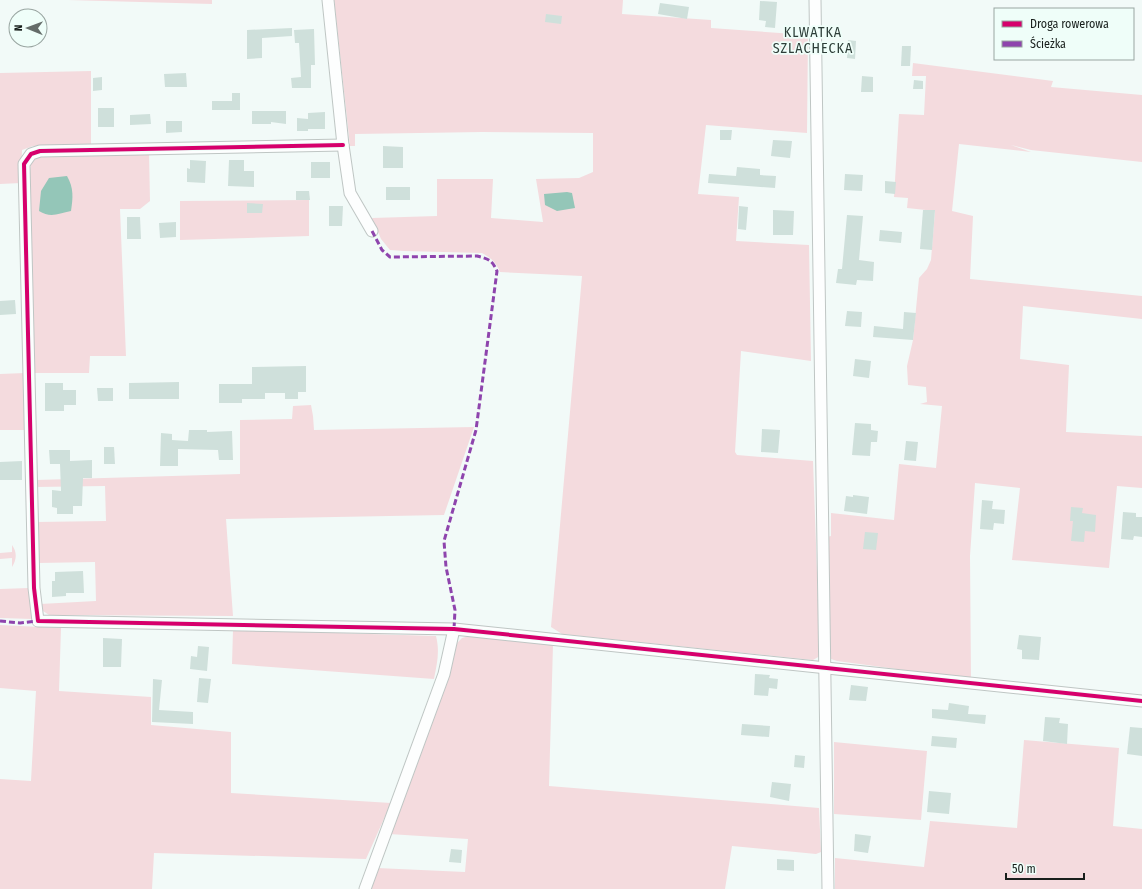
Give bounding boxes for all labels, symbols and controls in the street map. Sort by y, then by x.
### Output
north arrow [8,8,48,48]
legend [994,8,1134,60]
text: Droga rowerowa [1030,17,1109,31]
text: N [12,24,25,31]
district label: KLWATKA SZLACHECKA [773,24,853,57]
text: Ścieżka [1030,36,1066,51]
scale bar [1006,855,1084,881]
text: 50 m [1012,862,1036,876]

